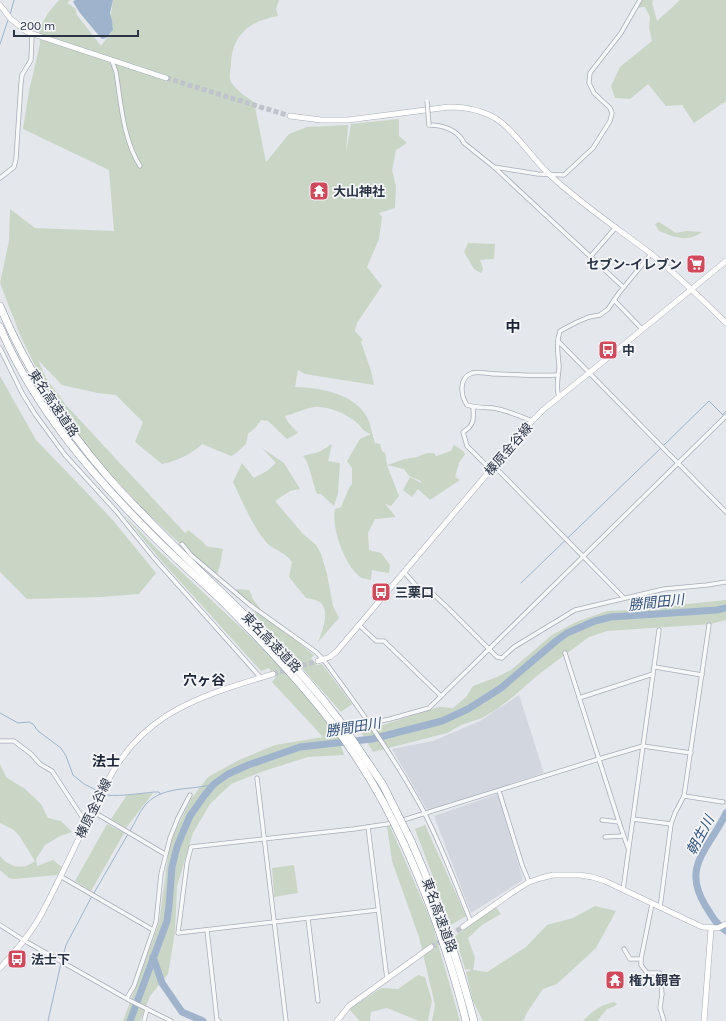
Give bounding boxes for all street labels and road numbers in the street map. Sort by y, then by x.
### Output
street label: 東名高速道路 [26,367,82,440]
street label: 榛原金谷線 [481,420,535,479]
street label: 東名高速道路 [239,609,304,676]
street label: 榛原金谷線 [72,776,114,841]
street label: 東名高速道路 [419,876,460,954]

